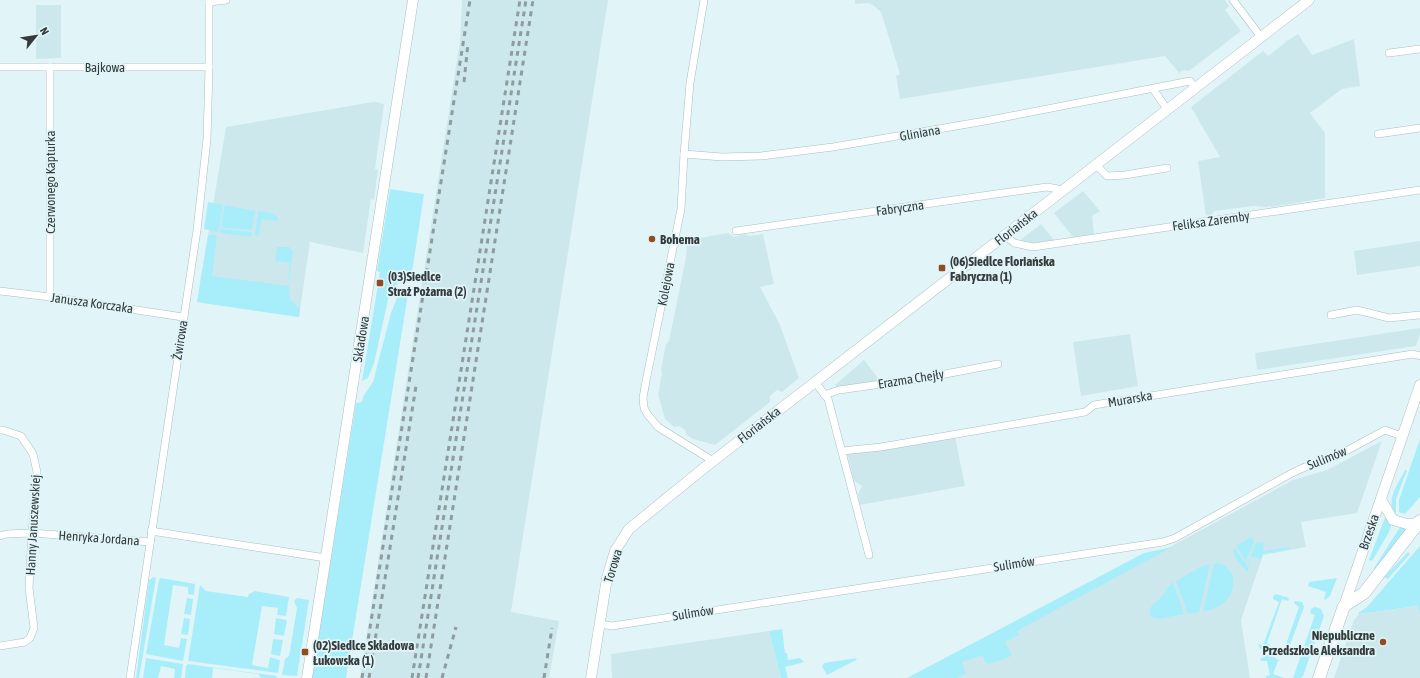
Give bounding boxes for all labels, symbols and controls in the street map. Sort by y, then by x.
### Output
north arrow [16,16,56,56]
text: N [38,25,51,37]
street label: Bajkowa [85,60,125,75]
street label: Gliniana [899,122,941,144]
street label: Czerwonego Kapturka [43,130,58,234]
street label: Fabryczna [875,197,925,219]
street label: Floriańska [992,206,1040,248]
street label: Feliksa Zaremby [1171,208,1251,234]
place label: Bohema [660,232,700,247]
marker: Bohema [647,234,657,244]
place label: (06)Siedlce Floriańska Fabryczna (1) [950,254,1055,284]
street label: Kolejowa [654,261,678,307]
marker: (06)Siedlce Floriańska Fabryczna (1) [937,263,947,273]
place label: (03)Siedlce Straż Pożarna (2) [388,269,467,299]
marker: (03)Siedlce Straż Pożarna (2) [375,278,385,288]
street label: Janusza Korczaka [50,290,134,316]
street label: Składowa [350,315,372,363]
street label: Żwirowa [169,319,191,361]
street label: Erazma Chejły [877,366,946,392]
street label: Murarska [1107,388,1153,410]
street label: Floriańska [735,404,783,446]
street label: Sulimów [1305,443,1349,473]
street label: Hanny Januszewskiej [23,474,43,576]
street label: Brzeska [1356,512,1382,552]
street label: Henryka Jordana [58,528,140,548]
street label: Torowa [601,547,625,585]
street label: Sulimów [992,553,1036,575]
street label: Sulimów [671,602,715,624]
place label: Niepubliczne Przedszkole Aleksandra [1262,628,1375,658]
marker: Niepubliczne Przedszkole Aleksandra [1378,637,1388,647]
place label: (02)Siedlce Składowa Łukowska (1) [313,638,414,668]
marker: (02)Siedlce Składowa Łukowska (1) [300,647,310,657]

